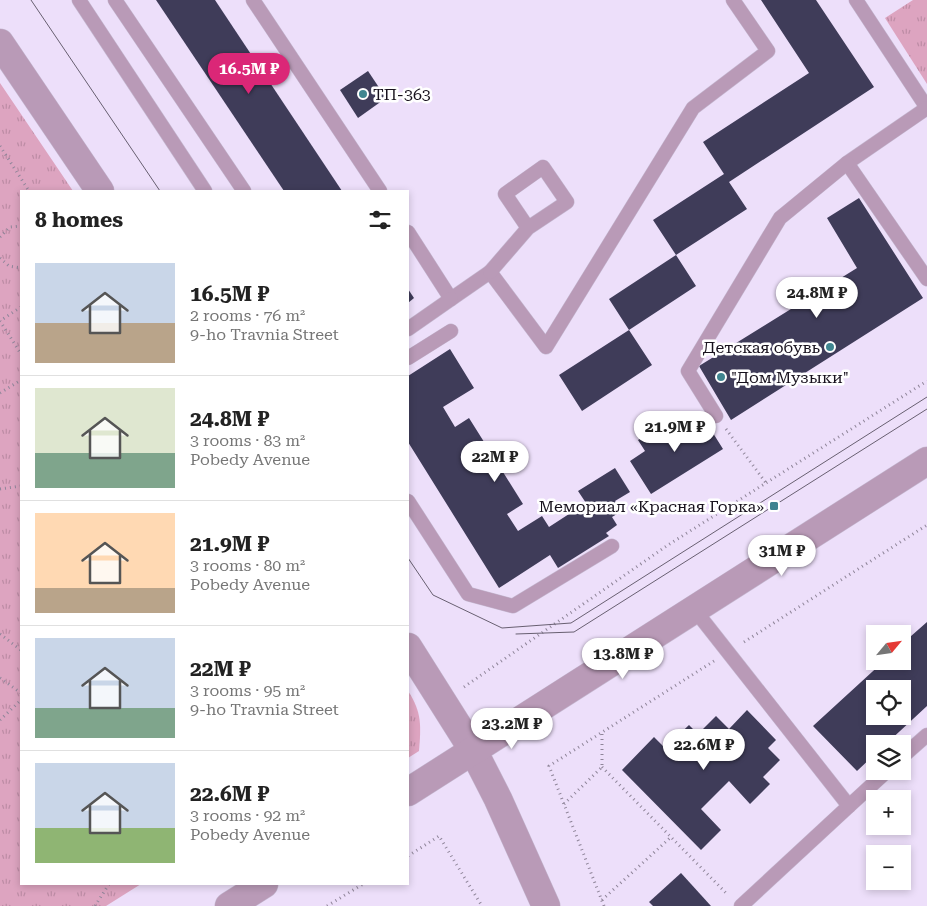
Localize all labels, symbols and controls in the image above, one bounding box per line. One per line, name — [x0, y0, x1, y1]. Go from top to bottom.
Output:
pin: 16.5M ₽ — [203, 52, 295, 95]
text: 16.5M ₽ — [219, 59, 279, 78]
place label: ТП-363 — [373, 85, 431, 104]
marker: ТП-363 — [357, 88, 369, 100]
icon: filters — [366, 206, 394, 234]
text: 8 homes — [35, 208, 123, 232]
pin: 24.8M ₽ — [771, 276, 863, 319]
text: 16.5M ₽ — [190, 282, 269, 306]
icon: home — [75, 283, 135, 343]
text: 24.8M ₽ — [787, 283, 847, 302]
text: 2 rooms · 76 m² — [190, 306, 305, 325]
text: 9-ho Travnia Street — [190, 325, 339, 344]
place label: Детская обувь — [703, 338, 821, 357]
marker: Детская обувь — [824, 341, 836, 353]
place label: "Дом Музыки" — [731, 368, 849, 387]
marker: "Дом Музыки" — [715, 371, 727, 383]
text: 24.8M ₽ — [190, 407, 269, 431]
icon: home — [75, 408, 135, 468]
pin: 21.9M ₽ — [629, 410, 721, 453]
text: 21.9M ₽ — [645, 417, 705, 436]
text: 3 rooms · 83 m² — [190, 431, 305, 450]
pin: 22M ₽ — [460, 440, 530, 483]
text: 22M ₽ — [472, 447, 518, 466]
text: Pobedy Avenue — [190, 450, 310, 469]
place label: Мемориал «Красная Горка» — [539, 497, 764, 516]
marker: Мемориал «Красная Горка» — [768, 500, 780, 512]
text: 21.9M ₽ — [190, 532, 269, 556]
icon: home — [75, 533, 135, 593]
pin: 31M ₽ — [747, 534, 817, 577]
text: 31M ₽ — [759, 541, 805, 560]
text: 3 rooms · 80 m² — [190, 556, 305, 575]
text: Pobedy Avenue — [190, 575, 310, 594]
north arrow — [866, 625, 911, 670]
map controls — [866, 625, 911, 890]
pin: 13.8M ₽ — [577, 638, 669, 680]
text: 13.8M ₽ — [593, 644, 653, 663]
text: 22M ₽ — [190, 657, 251, 681]
icon: home — [75, 658, 135, 718]
button: locate — [866, 680, 911, 725]
text: 3 rooms · 95 m² — [190, 681, 305, 700]
text: 9-ho Travnia Street — [190, 700, 339, 719]
pin: 23.2M ₽ — [466, 708, 558, 750]
text: 23.2M ₽ — [482, 714, 542, 733]
pin: 22.6M ₽ — [658, 728, 750, 771]
text: 22.6M ₽ — [674, 735, 734, 754]
button: layers — [866, 735, 911, 780]
text: 22.6M ₽ — [190, 782, 269, 806]
icon: home — [75, 783, 135, 843]
button: + — [866, 790, 911, 835]
text: 3 rooms · 92 m² — [190, 806, 305, 825]
text: Pobedy Avenue — [190, 825, 310, 844]
button: − — [866, 845, 911, 890]

